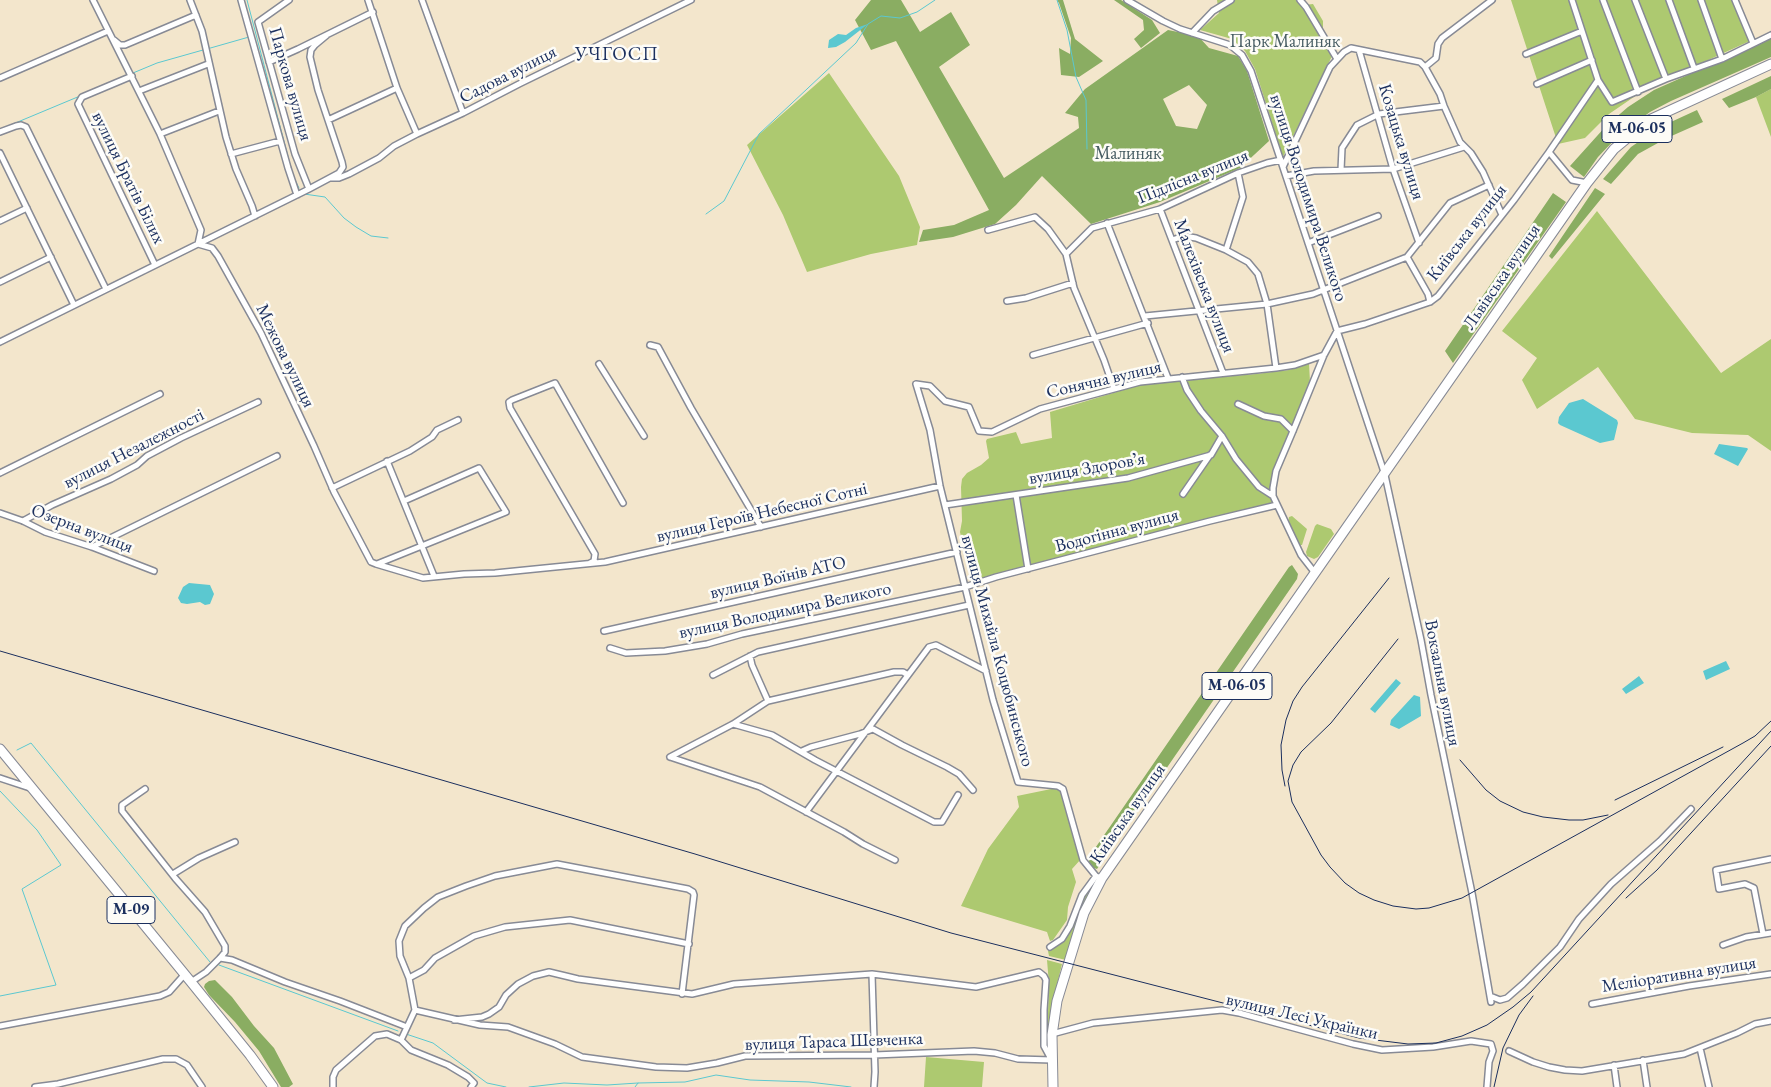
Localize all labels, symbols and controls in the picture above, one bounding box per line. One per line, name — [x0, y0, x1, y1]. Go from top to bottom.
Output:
street label: Паркова вулиця — [263, 25, 317, 143]
park label: Парк Малиняк — [1230, 31, 1340, 53]
street label: Садова вулиця — [456, 41, 560, 109]
district label: УЧГОСП — [574, 44, 660, 66]
street label: Козацька вулиця — [1373, 82, 1429, 202]
street label: вулиця Володимира Великого — [1264, 92, 1352, 304]
street label: вулиця Братів Білих — [87, 108, 169, 248]
road number: М-06-05 — [1602, 116, 1672, 142]
park label: Малиняк — [1094, 143, 1162, 165]
street label: Підлісна вулиця — [1134, 145, 1252, 209]
street label: Київська вулиця — [1423, 180, 1511, 286]
street label: Малехівська вулиця — [1169, 216, 1239, 356]
street label: Львівська вулиця — [1459, 220, 1545, 334]
street label: Межова вулиця — [251, 301, 319, 411]
street label: Сонячна вулиця — [1044, 356, 1164, 404]
street label: вулиця Незалежності — [60, 404, 208, 494]
street label: вулиця Здоровʼя — [1027, 448, 1147, 490]
street label: вулиця Героїв Небесної Сотні — [655, 478, 869, 548]
street label: Озерна вулиця — [28, 500, 136, 558]
street label: Водогінна вулиця — [1053, 504, 1181, 558]
street label: вулиця Михайла Коцюбинського — [956, 533, 1038, 769]
street label: вулиця Воїнів АТО — [708, 552, 848, 604]
street label: вулиця Володимира Великого — [677, 578, 893, 644]
street label: Вокзальна вулиця — [1419, 618, 1465, 748]
road number: М-06-05 — [1202, 672, 1272, 699]
street label: Київська вулиця — [1086, 760, 1170, 868]
road number: М-09 — [107, 896, 155, 924]
street label: Меліоративна вулиця — [1600, 952, 1758, 998]
street label: вулиця Лесі Українки — [1224, 989, 1380, 1045]
street label: вулиця Тараса Шевченка — [745, 1028, 923, 1056]

